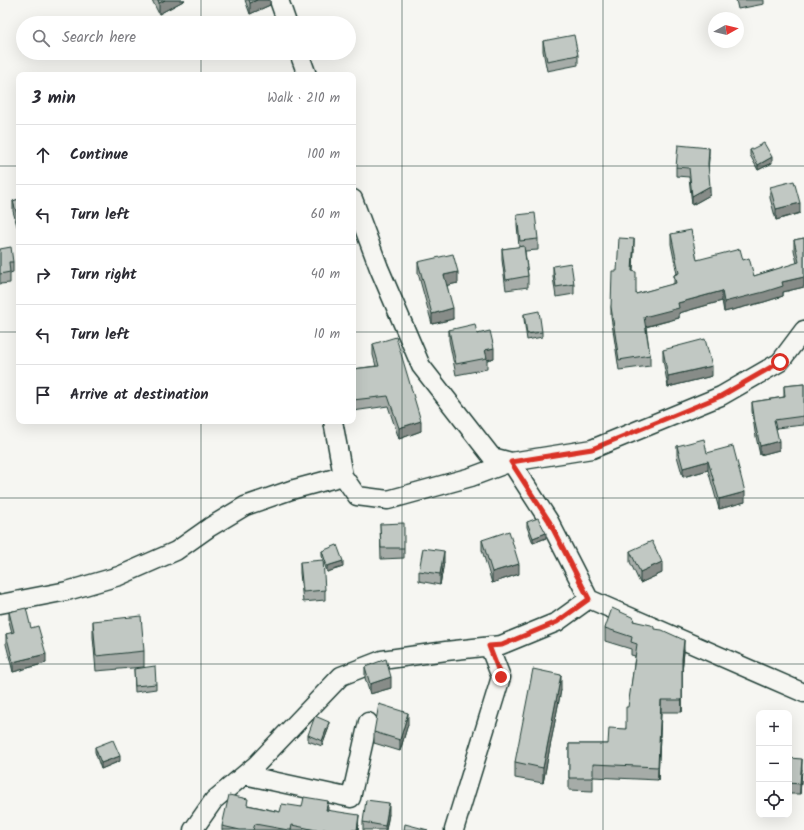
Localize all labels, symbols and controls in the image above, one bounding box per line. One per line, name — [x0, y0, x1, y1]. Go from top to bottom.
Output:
north arrow — [708, 12, 744, 48]
search box — [16, 16, 356, 60]
text: Search here — [62, 26, 136, 50]
icon: search — [30, 27, 52, 49]
text: 3 min — [32, 85, 76, 112]
text: Walk · 210 m — [267, 88, 340, 109]
text: Continue — [70, 143, 128, 167]
icon: ahead — [32, 144, 54, 166]
text: 100 m — [307, 144, 340, 165]
text: Turn left — [70, 203, 130, 227]
icon: left — [32, 204, 54, 226]
text: 60 m — [311, 204, 340, 225]
text: Turn right — [70, 263, 137, 287]
icon: right — [32, 264, 54, 286]
text: 40 m — [311, 264, 340, 285]
text: Turn left — [70, 323, 130, 347]
icon: left — [32, 324, 54, 346]
text: 10 m — [314, 324, 340, 345]
route start — [771, 353, 789, 371]
text: Arrive at destination — [70, 383, 209, 407]
icon: arrive — [32, 384, 54, 406]
route end — [492, 668, 510, 686]
map controls — [756, 710, 792, 818]
button: + — [756, 710, 792, 746]
button: − — [756, 746, 792, 782]
button: locate — [756, 782, 792, 818]

